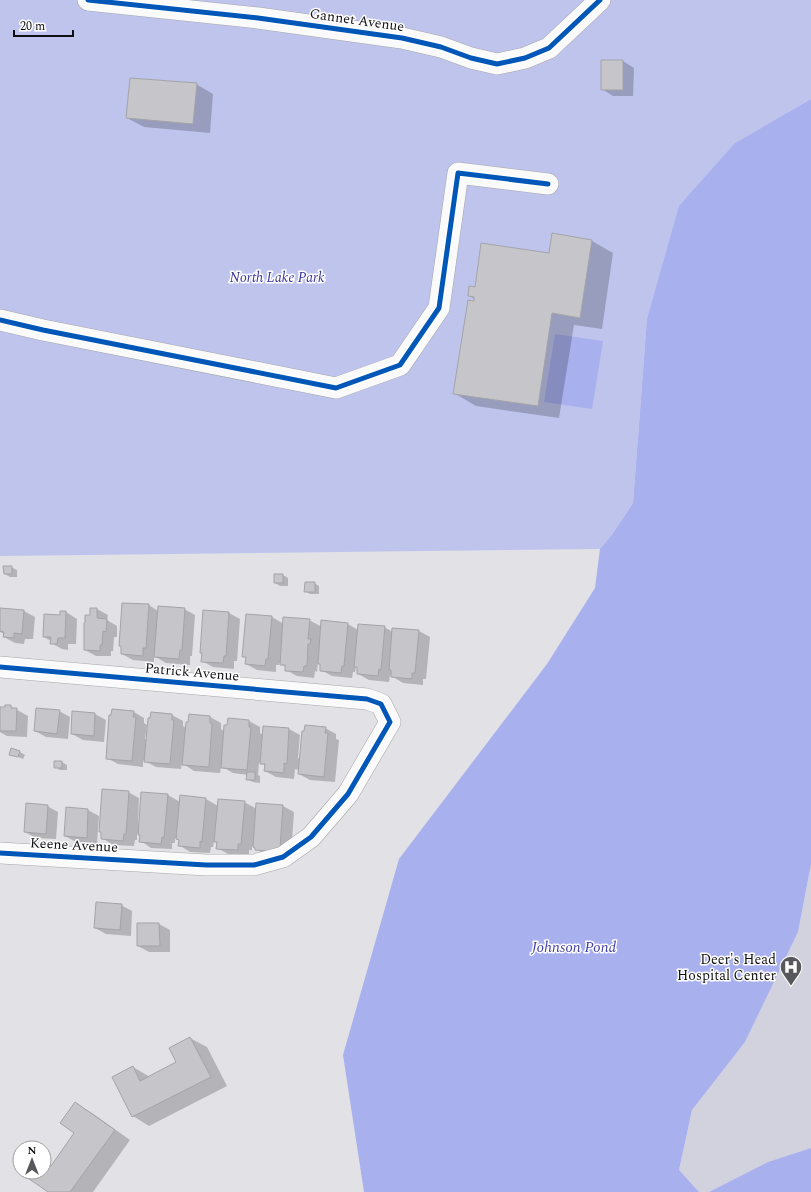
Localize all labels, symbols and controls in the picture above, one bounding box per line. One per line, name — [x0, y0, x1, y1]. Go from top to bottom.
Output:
street label: Gannet Avenue — [308, 3, 406, 37]
scale bar — [14, 12, 73, 38]
text: 20 m — [20, 17, 45, 36]
park label: North Lake Park — [230, 267, 325, 288]
street label: Patrick Avenue — [144, 657, 240, 687]
street label: Keene Avenue — [30, 832, 119, 858]
water label: Johnson Pond — [531, 936, 617, 959]
place label: Deer's Head Hospital Center — [677, 949, 776, 986]
hospital icon: Deer's Head Hospital Center — [778, 954, 804, 987]
north arrow — [12, 1140, 52, 1180]
text: N — [28, 1142, 37, 1159]

